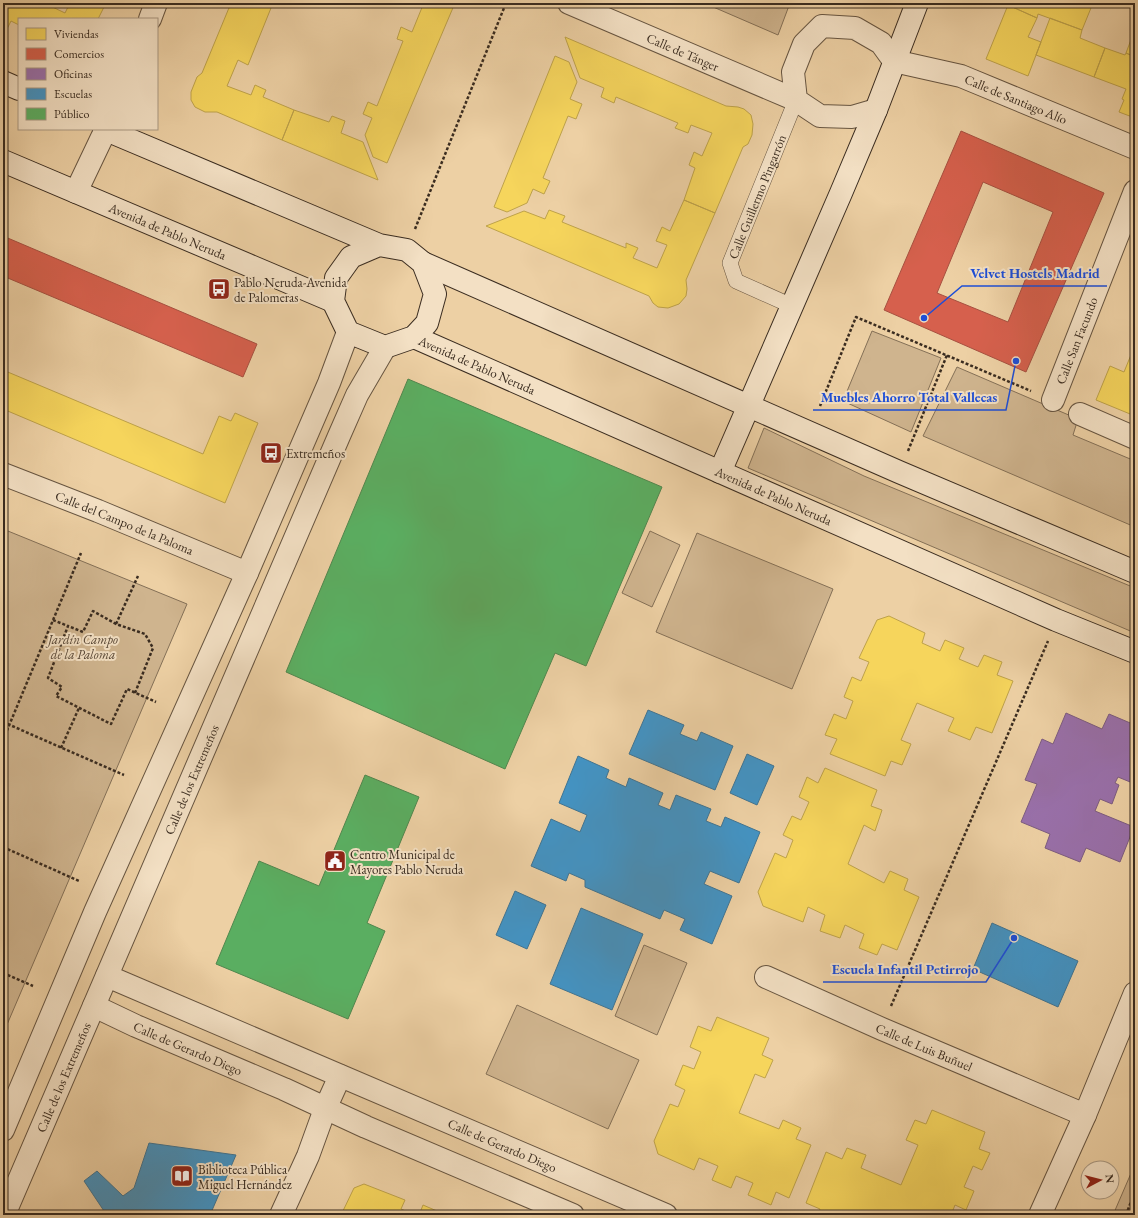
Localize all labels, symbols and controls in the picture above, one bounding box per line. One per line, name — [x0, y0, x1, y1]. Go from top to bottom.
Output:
legend — [18, 18, 158, 130]
text: Viviendas — [54, 26, 99, 42]
street label: Calle de Tánger — [644, 29, 722, 75]
text: Comercios — [54, 46, 104, 62]
text: Oficinas — [54, 66, 92, 82]
street label: Calle de Santiago Alío — [962, 70, 1070, 128]
text: Escuelas — [54, 86, 92, 102]
text: Público — [54, 106, 89, 122]
street label: Calle Guillermo Pingarrón — [725, 132, 790, 261]
street label: Avenida de Pablo Neruda — [105, 199, 230, 264]
callout: Velvet Hostels Madrid — [962, 260, 1107, 286]
text: Velvet Hostels Madrid — [970, 264, 1100, 282]
place label: Pablo Neruda-Avenida de Palomeras — [234, 274, 347, 306]
bus stop icon: Pablo Neruda-Avenida de Palomeras — [206, 276, 232, 302]
street label: Calle San Facundo — [1052, 294, 1102, 387]
street label: Avenida de Pablo Neruda — [415, 332, 539, 399]
callout: Muebles Ahorro Total Vallecas — [813, 384, 1006, 410]
text: Muebles Ahorro Total Vallecas — [821, 388, 997, 406]
bus stop icon: Extremeños — [258, 440, 284, 466]
place label: Extremeños — [286, 445, 345, 462]
street label: Avenida de Pablo Neruda — [711, 462, 835, 529]
street label: Calle del Campo de la Paloma — [53, 487, 197, 559]
park label: Jardín Campo de la Paloma — [45, 631, 118, 663]
street label: Calle de los Extremeños — [161, 722, 223, 837]
place label: Centro Municipal de Mayores Pablo Neruda — [350, 846, 464, 878]
public building icon: Centro Municipal de Mayores Pablo Neruda — [322, 848, 348, 874]
callout: Escuela Infantil Petirrojo — [823, 956, 986, 982]
text: Escuela Infantil Petirrojo — [832, 960, 978, 978]
street label: Calle de Gerardo Diego — [131, 1018, 245, 1079]
street label: Calle de Luis Buñuel — [873, 1019, 975, 1075]
street label: Calle de los Extremeños — [33, 1020, 95, 1135]
street label: Calle de Gerardo Diego — [445, 1115, 559, 1176]
north arrow — [1080, 1160, 1120, 1200]
place label: Biblioteca Pública Miguel Hernández — [198, 1161, 292, 1193]
library icon: Biblioteca Pública Miguel Hernández — [169, 1163, 195, 1189]
text: N — [1102, 1174, 1117, 1184]

